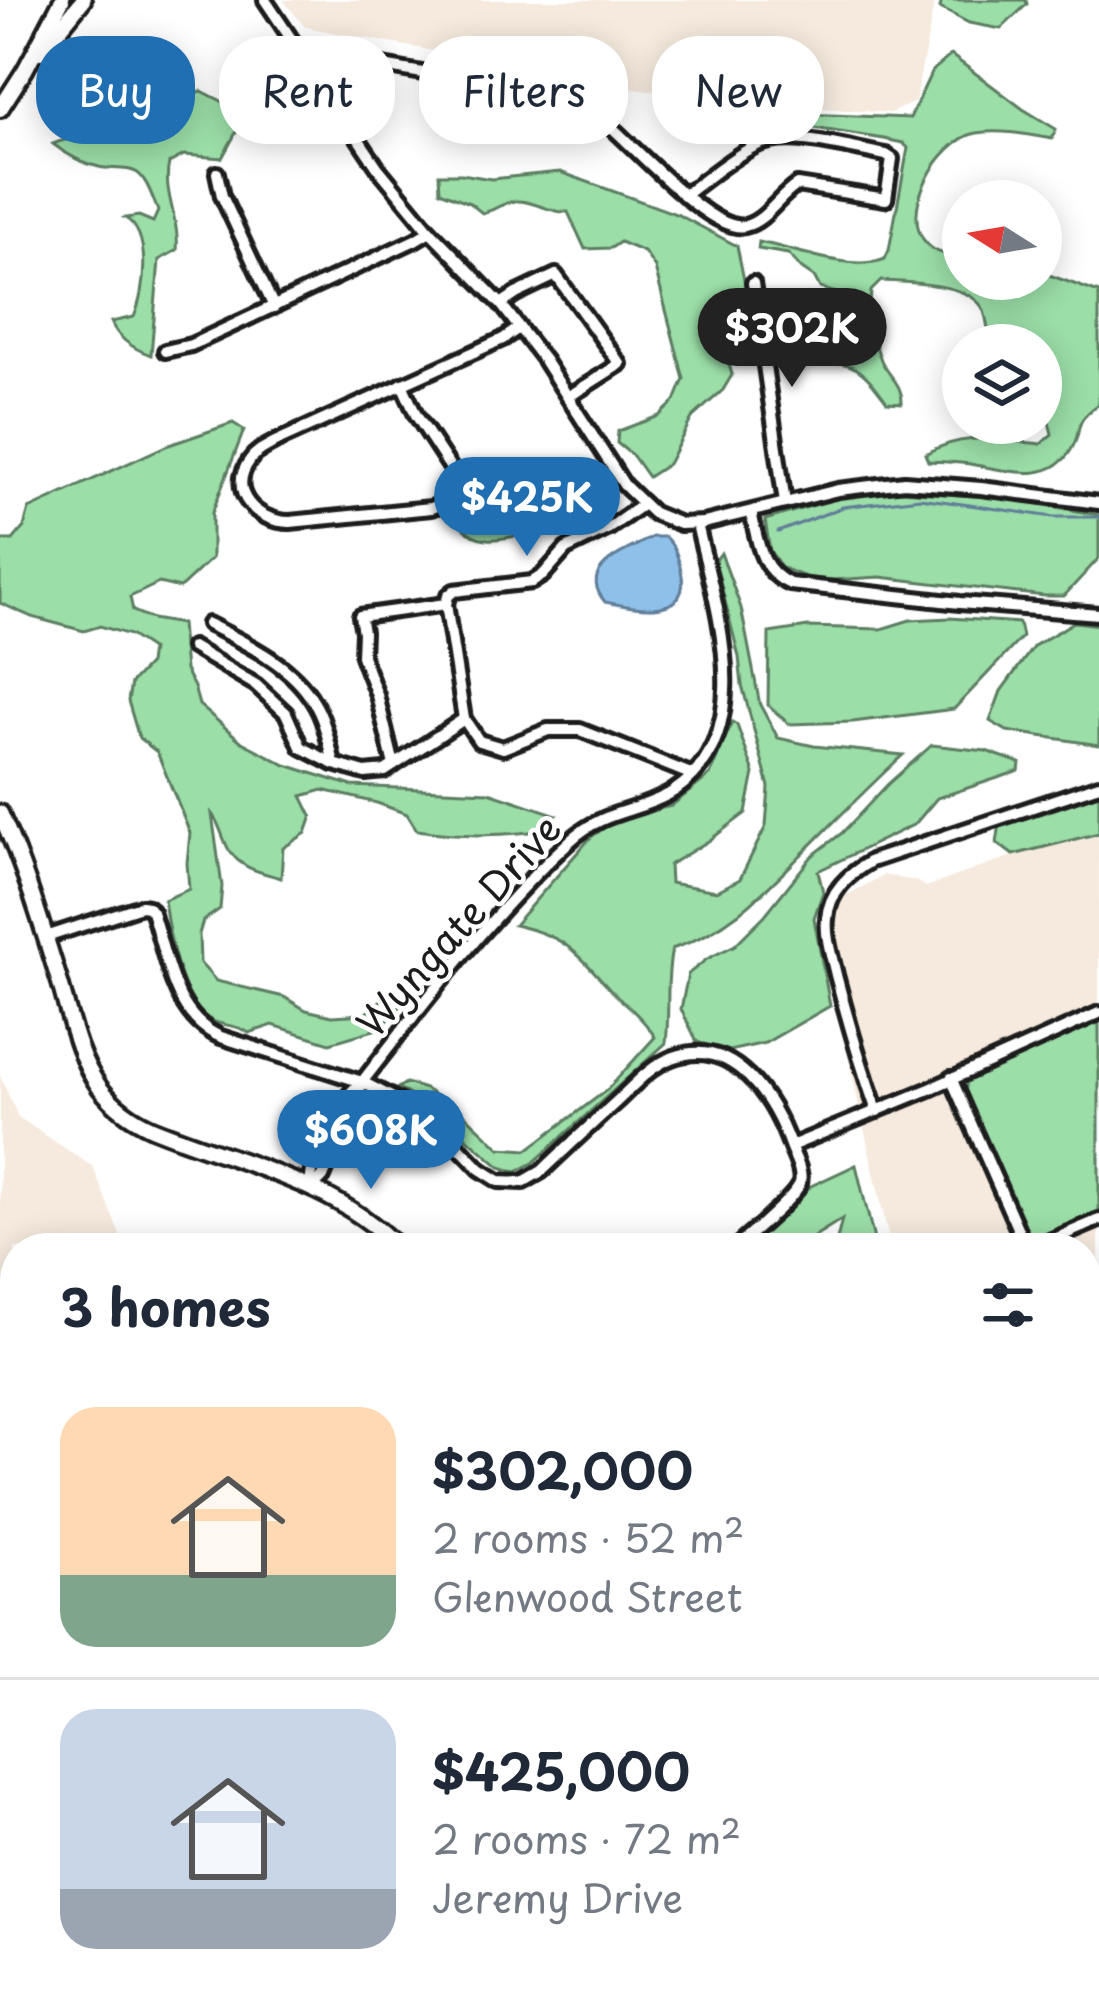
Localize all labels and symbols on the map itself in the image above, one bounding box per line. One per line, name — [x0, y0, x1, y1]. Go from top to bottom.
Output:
north arrow — [942, 180, 1062, 300]
pin: $302K — [708, 288, 876, 390]
pin: $425K — [443, 457, 611, 559]
street label: Wyngate Drive — [341, 800, 573, 1049]
pin: $608K — [287, 1090, 455, 1192]

